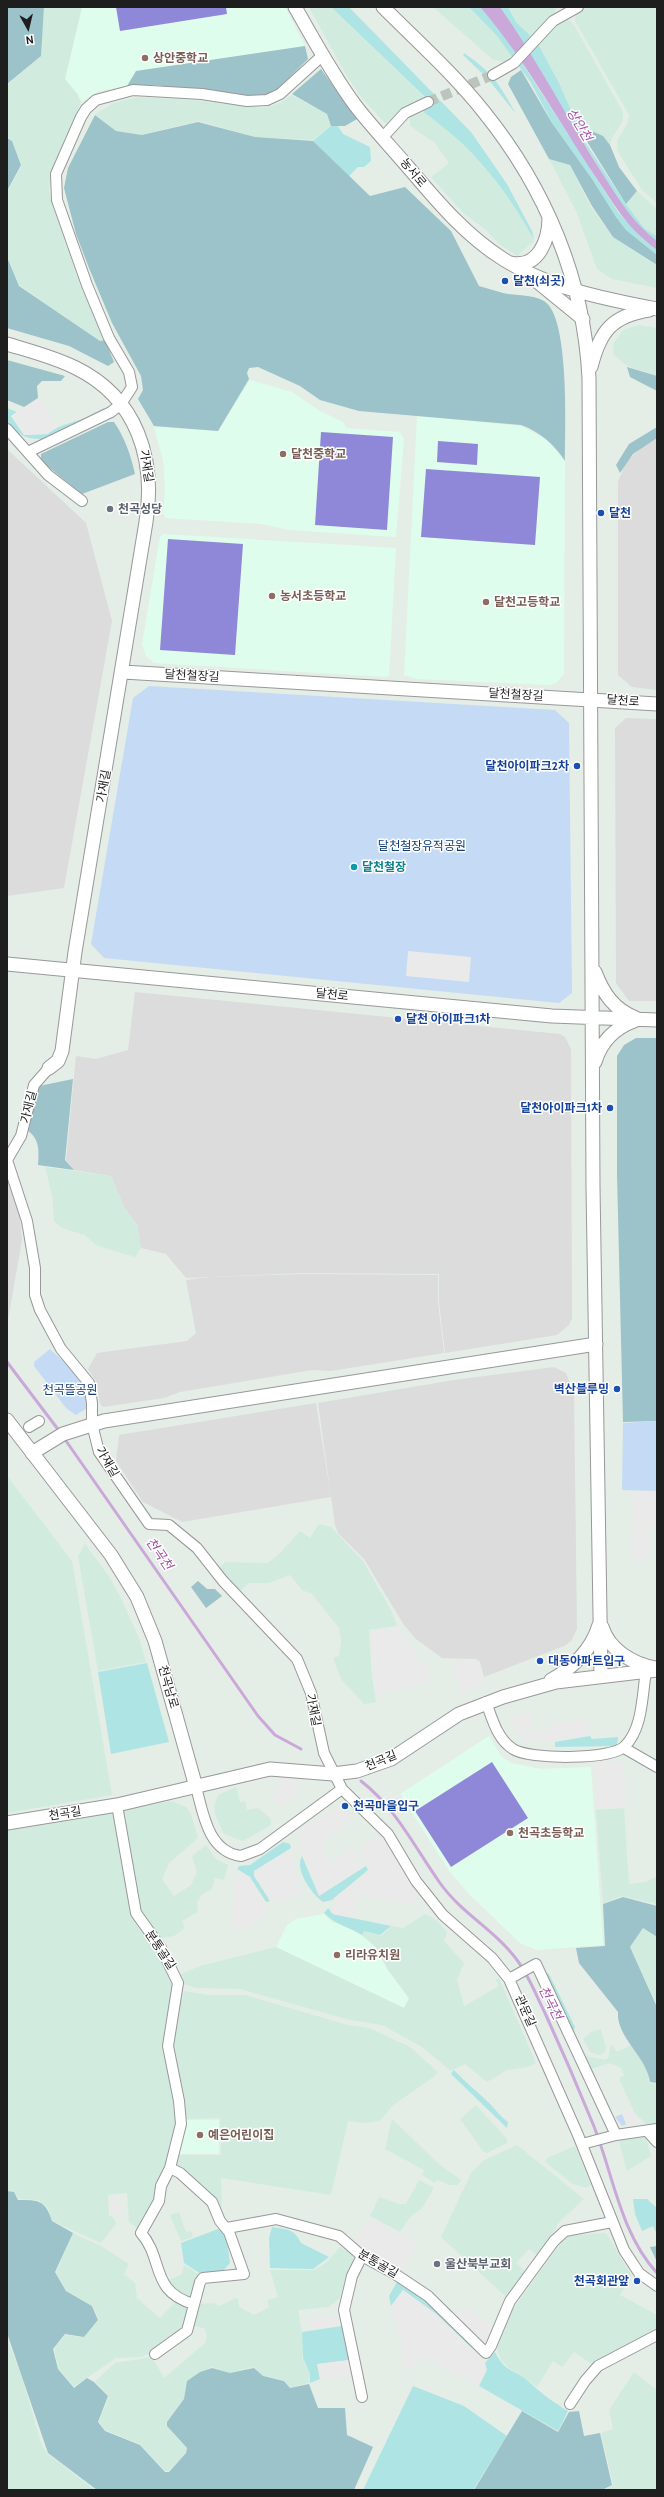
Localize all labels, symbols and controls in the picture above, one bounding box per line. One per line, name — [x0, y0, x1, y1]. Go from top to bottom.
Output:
north arrow — [8, 8, 48, 48]
text: N — [25, 32, 34, 47]
place label: 상안중학교 — [153, 51, 208, 65]
marker: 상안중학교 — [140, 53, 150, 63]
water label: 상안천 — [563, 106, 595, 144]
street label: 농서로 — [397, 156, 429, 190]
place label: 달천(쇠곳) — [513, 274, 565, 288]
marker: 달천(쇠곳) — [500, 276, 510, 286]
place label: 달천중학교 — [291, 447, 346, 461]
street label: 가재길 — [136, 449, 156, 483]
marker: 달천중학교 — [278, 449, 288, 459]
place label: 천곡성당 — [118, 502, 162, 516]
marker: 천곡성당 — [105, 504, 115, 514]
place label: 달천 — [609, 506, 631, 520]
marker: 달천 — [596, 508, 606, 518]
place label: 농서초등학교 — [280, 589, 346, 603]
marker: 농서초등학교 — [267, 591, 277, 601]
place label: 달천고등학교 — [494, 595, 560, 609]
marker: 달천고등학교 — [481, 597, 491, 607]
street label: 달천철장길 — [164, 667, 220, 685]
street label: 달천철장길 — [488, 686, 544, 704]
street label: 달천로 — [606, 693, 640, 709]
place label: 달천아이파크2차 — [485, 759, 569, 773]
marker: 달천아이파크2차 — [572, 761, 582, 771]
street label: 가재길 — [94, 768, 114, 804]
park label: 달천철장유적공원 — [378, 839, 466, 853]
place label: 달천철장 — [362, 860, 406, 874]
marker: 달천철장 — [349, 862, 359, 872]
street label: 달천로 — [315, 986, 349, 1004]
place label: 달천 아이파크1차 — [406, 1012, 490, 1026]
marker: 달천 아이파크1차 — [393, 1014, 403, 1024]
street label: 가재길 — [18, 1089, 40, 1125]
place label: 달천아이파크1차 — [520, 1101, 602, 1115]
marker: 달천아이파크1차 — [605, 1103, 615, 1113]
place label: 벽산블루밍 — [554, 1382, 609, 1396]
park label: 천곡뜰공원 — [42, 1383, 98, 1397]
marker: 벽산블루밍 — [612, 1384, 622, 1394]
street label: 가재길 — [92, 1444, 122, 1480]
water label: 천곡천 — [142, 1535, 176, 1573]
place label: 대동아파트입구 — [548, 1654, 625, 1668]
marker: 대동아파트입구 — [535, 1656, 545, 1666]
street label: 천곡남로 — [155, 1664, 181, 1710]
street label: 가재길 — [303, 1692, 323, 1728]
street label: 천곡길 — [363, 1748, 399, 1774]
place label: 천곡마을입구 — [353, 1799, 419, 1813]
marker: 천곡마을입구 — [340, 1801, 350, 1811]
street label: 천곡길 — [48, 1804, 82, 1824]
place label: 천곡초등학교 — [518, 1826, 584, 1840]
marker: 천곡초등학교 — [505, 1828, 515, 1838]
street label: 분통골길 — [142, 1928, 178, 1972]
place label: 리라유치원 — [345, 1948, 400, 1962]
marker: 리라유치원 — [332, 1950, 342, 1960]
water label: 천곡천 — [535, 1983, 565, 2023]
street label: 관문길 — [512, 1993, 538, 2029]
place label: 예은어린이집 — [208, 2128, 274, 2142]
marker: 예은어린이집 — [195, 2130, 205, 2140]
street label: 분통골길 — [355, 2247, 401, 2281]
place label: 울산북부교회 — [445, 2257, 511, 2271]
marker: 울산북부교회 — [432, 2259, 442, 2269]
place label: 천곡회관앞 — [574, 2274, 629, 2288]
marker: 천곡회관앞 — [632, 2276, 642, 2286]

